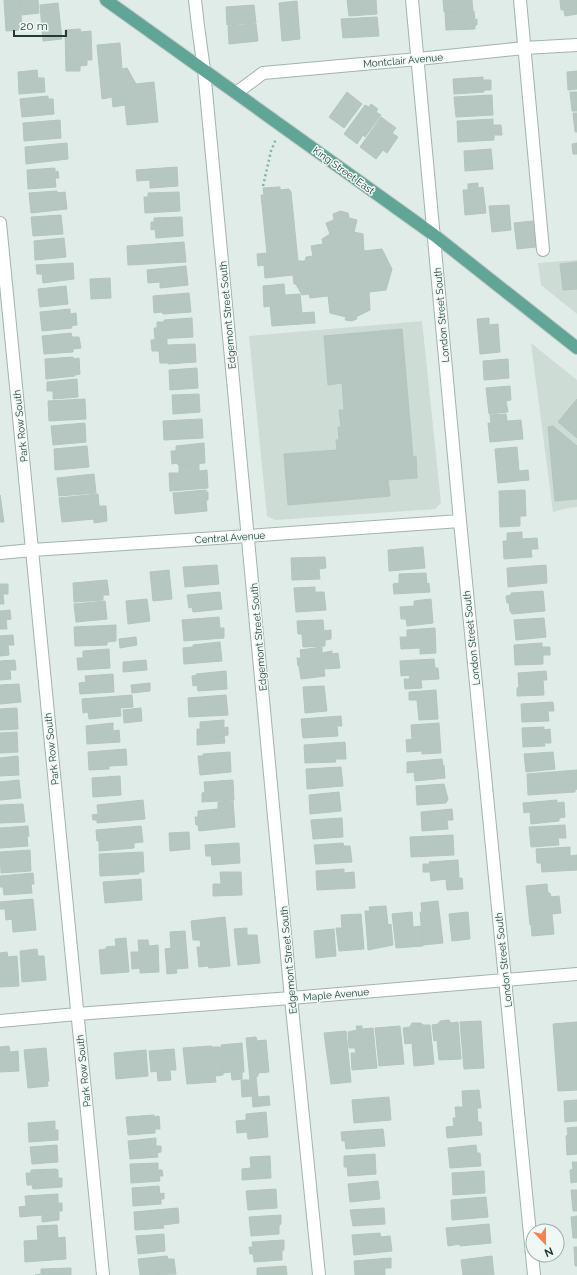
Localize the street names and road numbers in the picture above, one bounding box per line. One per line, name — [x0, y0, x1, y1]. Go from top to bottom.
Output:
street label: Montclair Avenue — [363, 52, 444, 69]
street label: King Street East — [311, 144, 377, 197]
street label: Edgemont Street South — [217, 260, 238, 369]
street label: London Street South — [432, 267, 451, 363]
street label: Park Row South — [11, 389, 30, 463]
street label: Central Avenue — [194, 530, 266, 545]
street label: Edgemont Street South — [248, 582, 269, 691]
street label: London Street South — [461, 590, 482, 686]
street label: Park Row South — [42, 712, 61, 786]
street label: Edgemont Street South — [278, 905, 299, 1014]
street label: London Street South — [493, 912, 514, 1008]
street label: Maple Avenue — [303, 986, 370, 1003]
street label: Park Row South — [74, 1034, 93, 1108]

